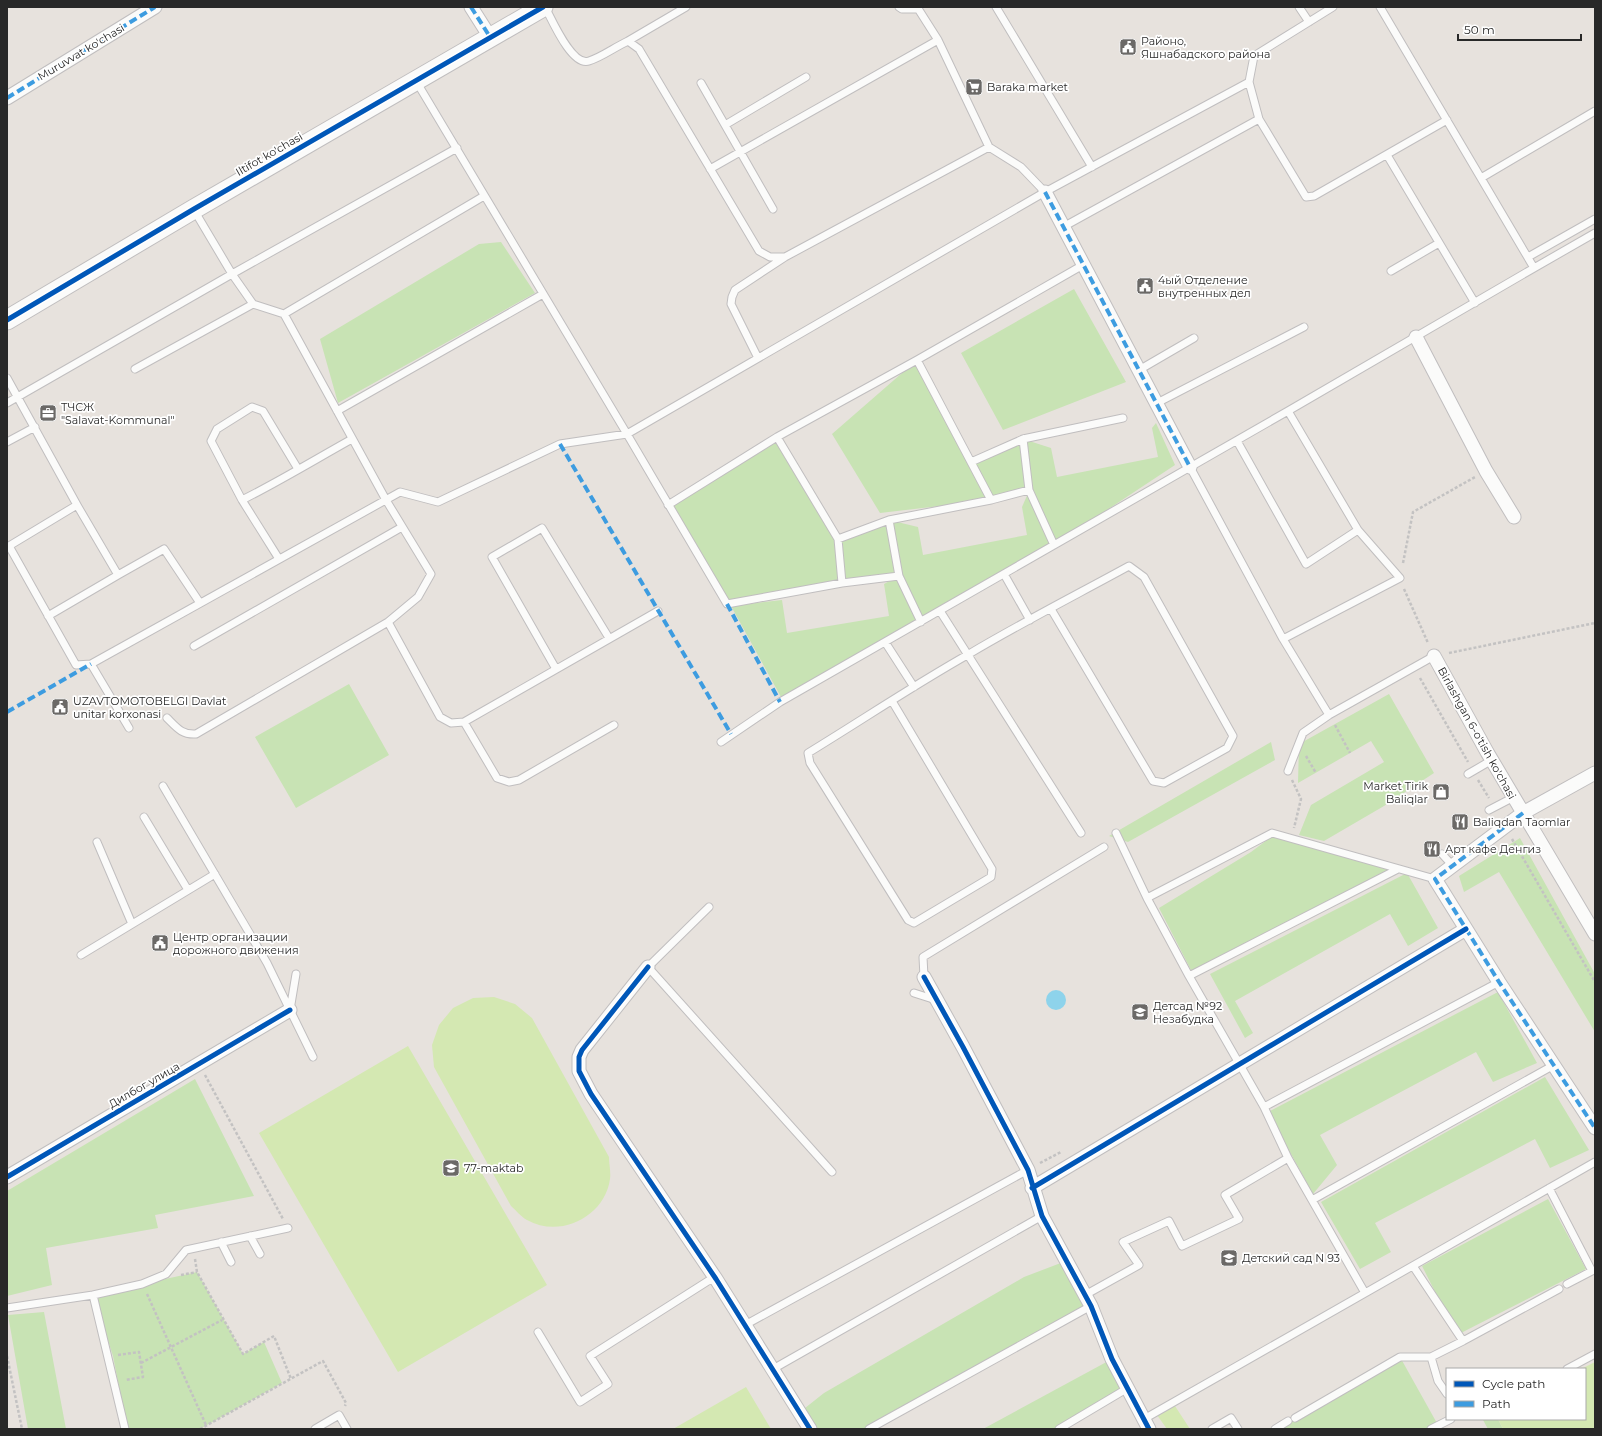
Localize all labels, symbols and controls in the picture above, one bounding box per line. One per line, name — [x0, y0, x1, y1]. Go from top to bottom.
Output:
scale bar — [1458, 16, 1581, 42]
street label: Muruvvat ko'chasi — [35, 21, 127, 83]
text: 50 m — [1464, 22, 1495, 37]
place label: Районо, Яшнабадского района — [1141, 34, 1270, 61]
public building icon: Районо, Яшнабадского района — [1118, 37, 1138, 57]
supermarket icon: Baraka market — [964, 77, 984, 97]
place label: Baraka market — [987, 80, 1069, 94]
street label: Iltifot ko'chasi — [233, 129, 305, 179]
place label: 4ый Отделение внутренных дел — [1158, 273, 1251, 300]
public building icon: 4ый Отделение внутренных дел — [1135, 276, 1155, 296]
place label: ТЧСЖ "Salavat-Kommunal" — [61, 400, 175, 427]
office icon: ТЧСЖ "Salavat-Kommunal" — [38, 403, 58, 423]
street label: Birlashgan 6-o'tish ko'chasi — [1435, 665, 1519, 801]
place label: UZAVTOMOTOBELGI Davlat unitar korxonasi — [73, 694, 227, 721]
public building icon: UZAVTOMOTOBELGI Davlat unitar korxonasi — [50, 697, 70, 717]
place label: Market Tirik Baliqlar — [1363, 779, 1428, 806]
shop icon: Market Tirik Baliqlar — [1431, 782, 1451, 802]
restaurant icon: Baliqdan Taomlar — [1450, 812, 1470, 832]
place label: Baliqdan Taomlar — [1473, 815, 1570, 829]
restaurant icon: Арт кафе Денгиз — [1422, 839, 1442, 859]
place label: Арт кафе Денгиз — [1445, 842, 1541, 856]
place label: Центр организации дорожного движения — [173, 930, 299, 957]
public building icon: Центр организации дорожного движения — [150, 933, 170, 953]
place label: Детсад №92 Незабудка — [1153, 999, 1222, 1026]
school or university icon: Детсад №92 Незабудка — [1130, 1002, 1150, 1022]
street label: Дилбог улица — [106, 1059, 182, 1111]
school or university icon: 77-maktab — [441, 1158, 461, 1178]
place label: 77-maktab — [464, 1161, 524, 1175]
school or university icon: Детский сад N 93 — [1219, 1248, 1239, 1268]
place label: Детский сад N 93 — [1242, 1251, 1340, 1265]
legend — [1446, 1368, 1586, 1420]
text: Cycle path — [1482, 1376, 1545, 1391]
text: Path — [1482, 1396, 1511, 1411]

